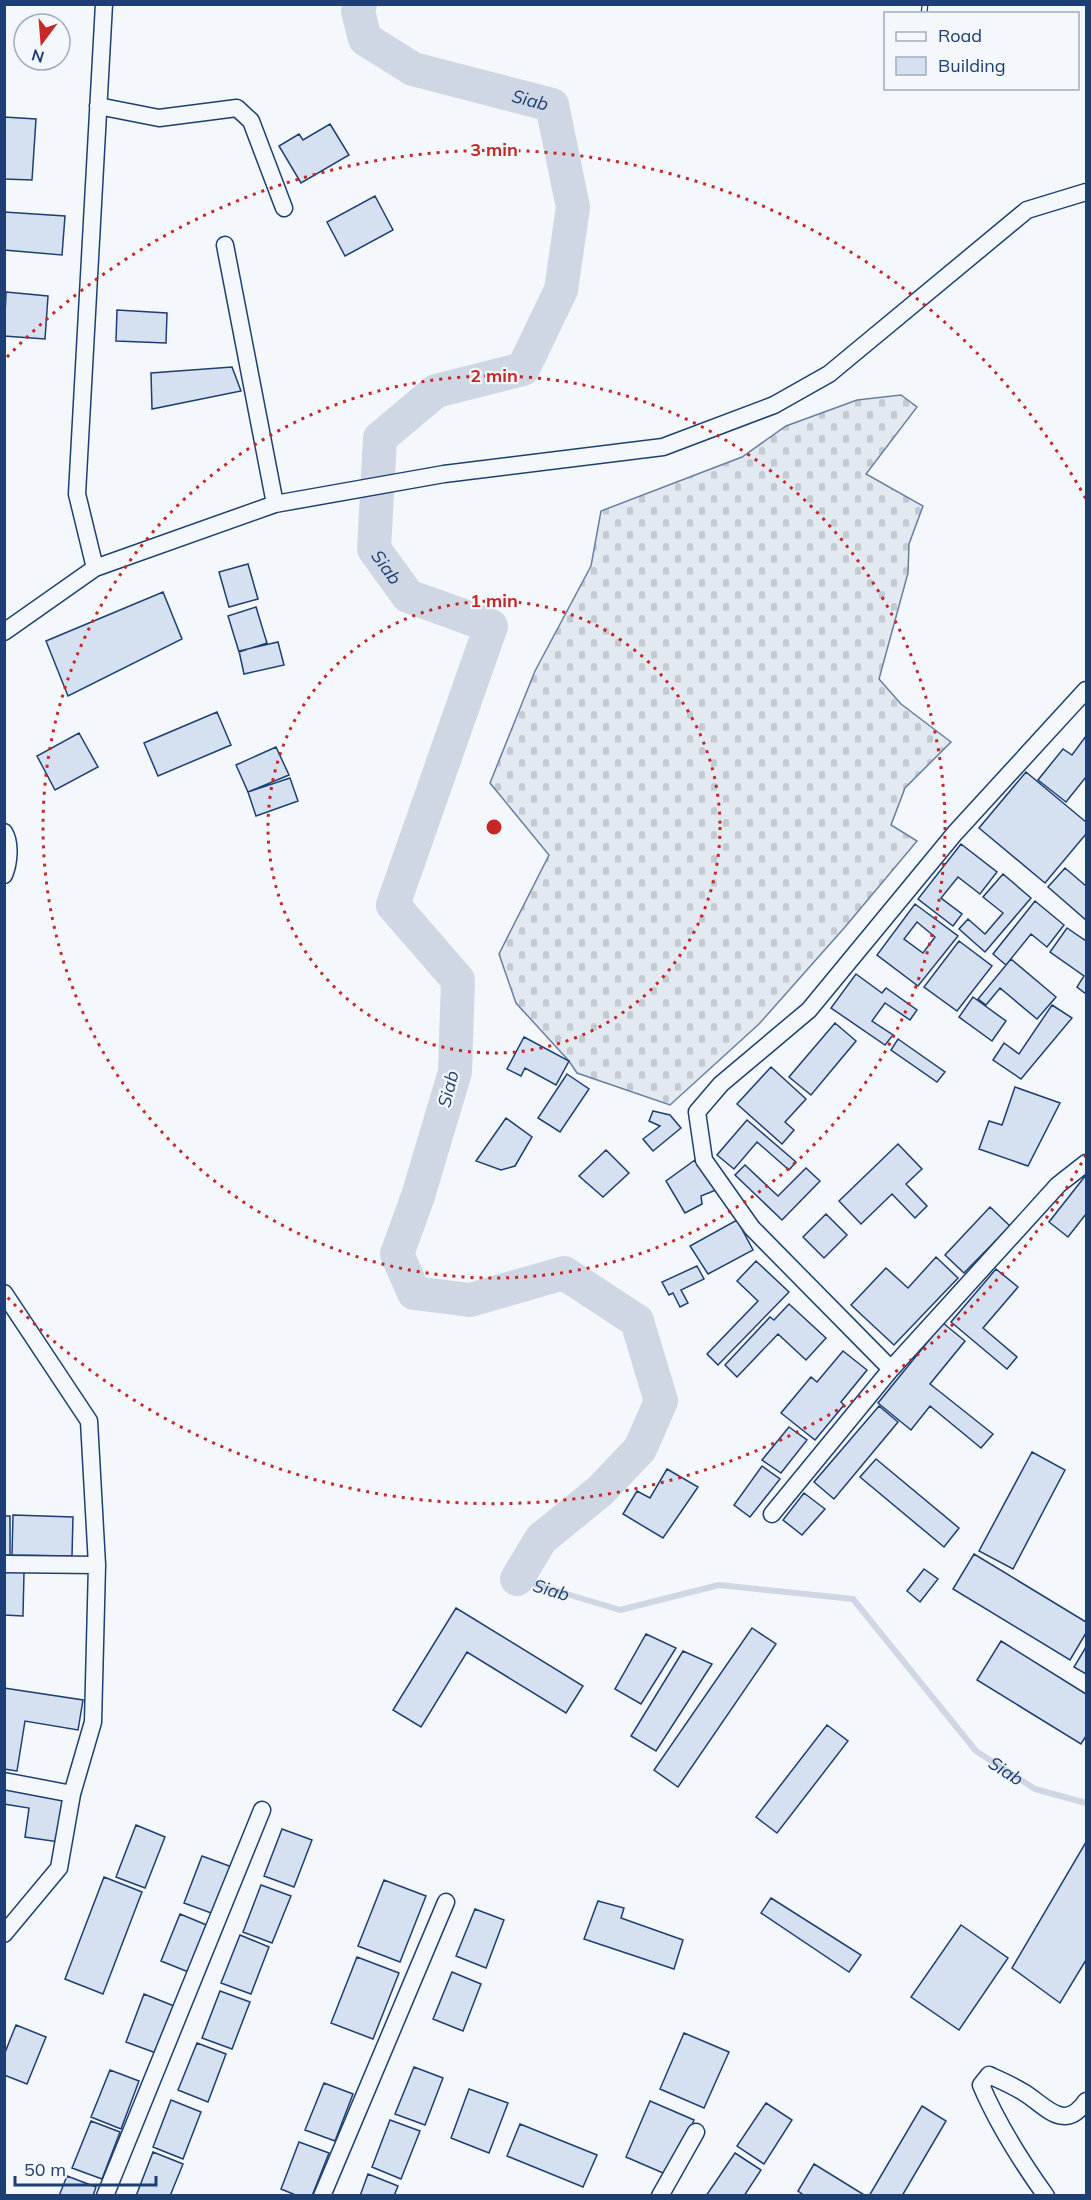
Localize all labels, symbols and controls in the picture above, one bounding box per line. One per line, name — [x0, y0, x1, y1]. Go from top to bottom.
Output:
north arrow — [12, 12, 72, 72]
legend — [884, 12, 1079, 90]
text: Road — [938, 24, 982, 47]
text: N — [29, 45, 46, 68]
text: Building — [938, 54, 1006, 77]
water label: Siab — [510, 84, 551, 115]
text: 3 min — [470, 138, 518, 161]
text: 2 min — [470, 364, 518, 387]
water label: Siab — [367, 545, 407, 589]
text: 1 min — [470, 589, 518, 612]
centre of rings — [484, 817, 504, 837]
water label: Siab — [432, 1068, 464, 1110]
water label: Siab — [530, 1573, 573, 1606]
water label: Siab — [984, 1751, 1028, 1790]
scale bar — [15, 2149, 156, 2187]
text: 50 m — [24, 2158, 66, 2181]

